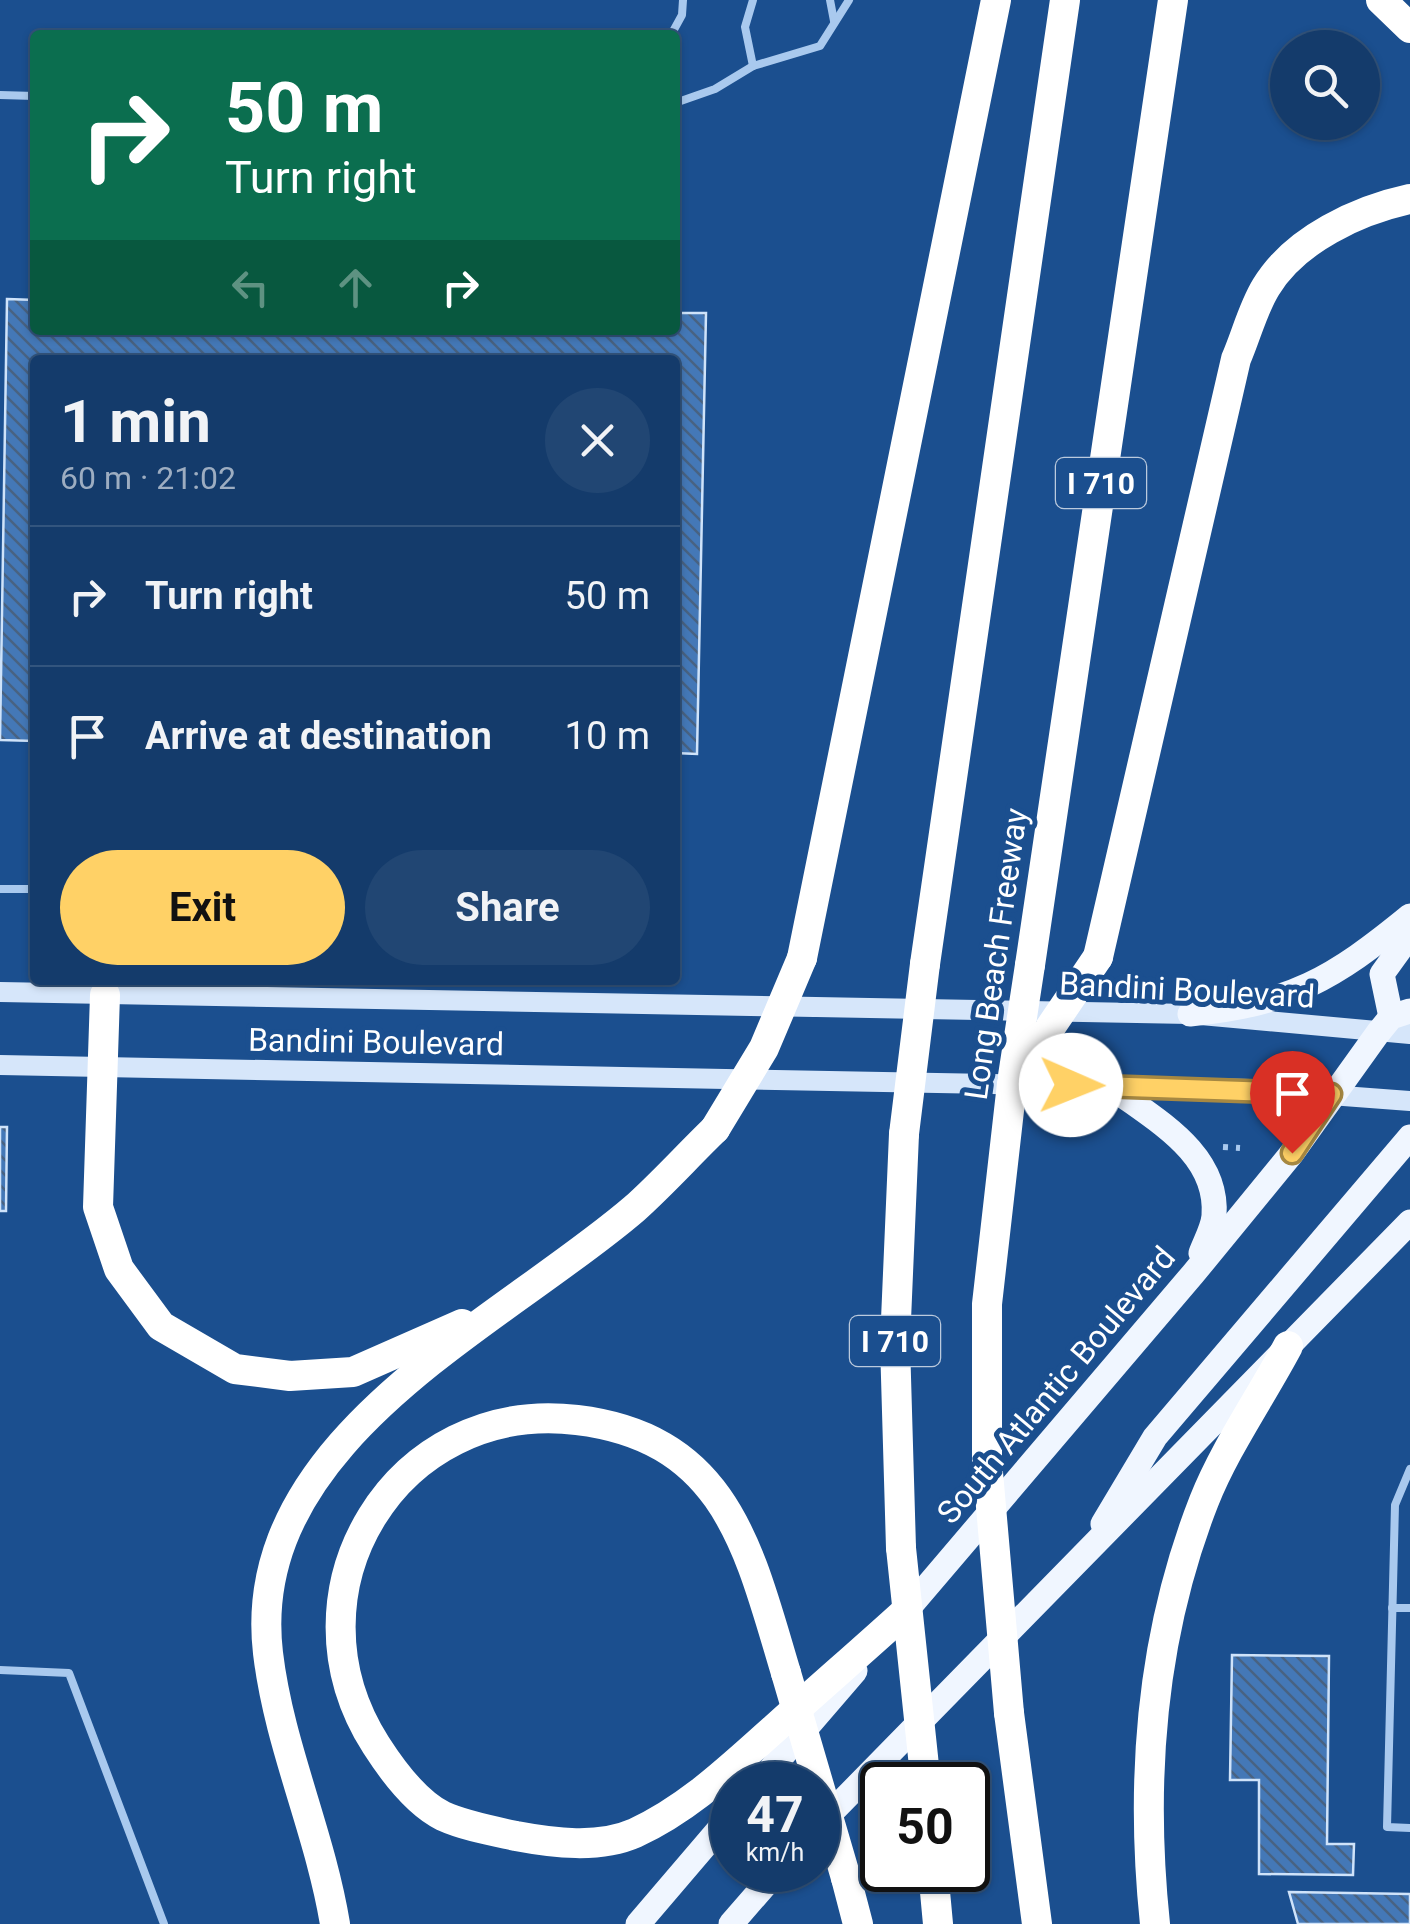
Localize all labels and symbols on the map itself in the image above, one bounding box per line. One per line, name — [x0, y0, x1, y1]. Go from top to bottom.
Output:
road number: I 710 — [1056, 458, 1146, 508]
street label: Long Beach Freeway — [957, 806, 1035, 1102]
street label: Bandini Boulevard — [1058, 964, 1316, 1016]
street label: Bandini Boulevard — [248, 1021, 504, 1063]
position arrow — [1019, 1033, 1123, 1137]
pin — [1250, 1051, 1335, 1154]
street label: South Atlantic Boulevard — [929, 1239, 1183, 1531]
road number: I 710 — [850, 1316, 940, 1366]
speed limit sign: 50 — [860, 1762, 990, 1892]

